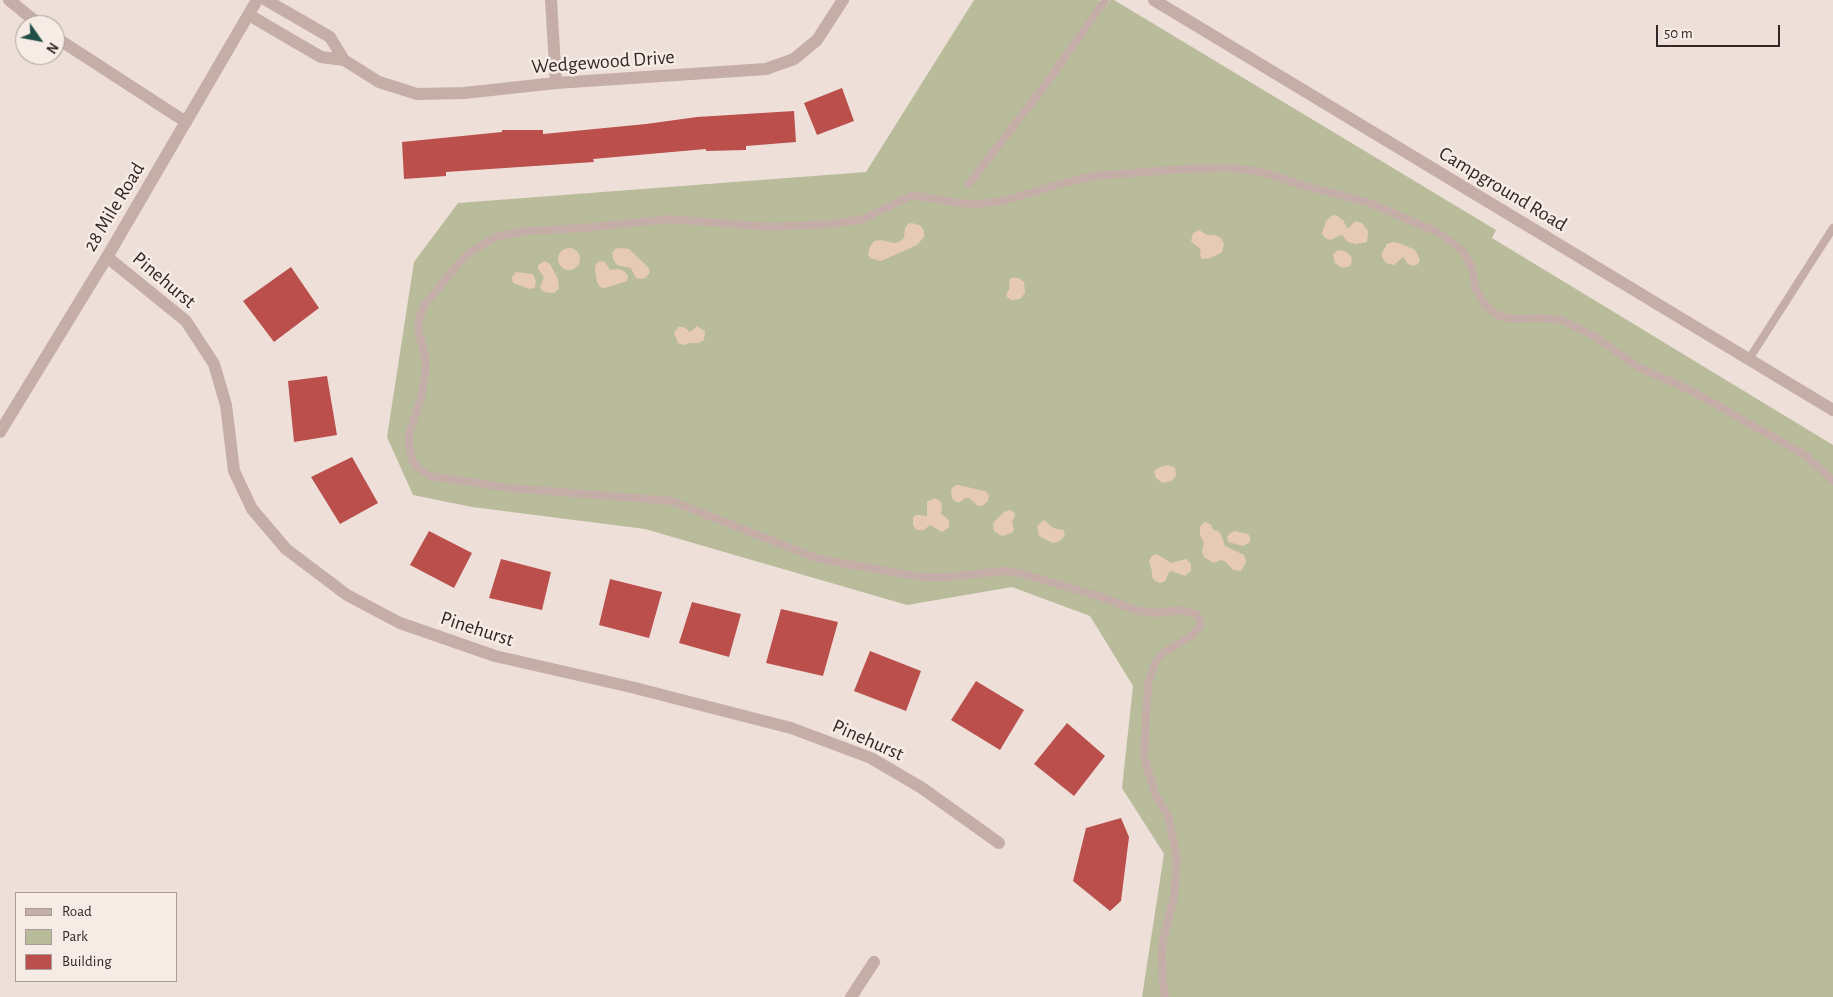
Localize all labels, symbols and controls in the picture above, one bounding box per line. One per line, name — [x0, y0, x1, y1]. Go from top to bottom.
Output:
north arrow — [15, 15, 65, 65]
scale bar — [1658, 15, 1782, 47]
text: 50 m — [1664, 26, 1693, 41]
text: N — [43, 40, 60, 56]
street label: Wedgewood Drive — [531, 45, 675, 79]
street label: Campground Road — [1435, 141, 1571, 237]
street label: 28 Mile Road — [78, 158, 150, 256]
street label: Pinehurst — [127, 247, 201, 313]
street label: Pinehurst — [437, 606, 517, 652]
street label: Pinehurst — [829, 714, 907, 766]
legend — [15, 892, 178, 982]
text: Road — [62, 904, 92, 919]
text: Park — [62, 929, 88, 944]
text: Building — [62, 954, 112, 969]

